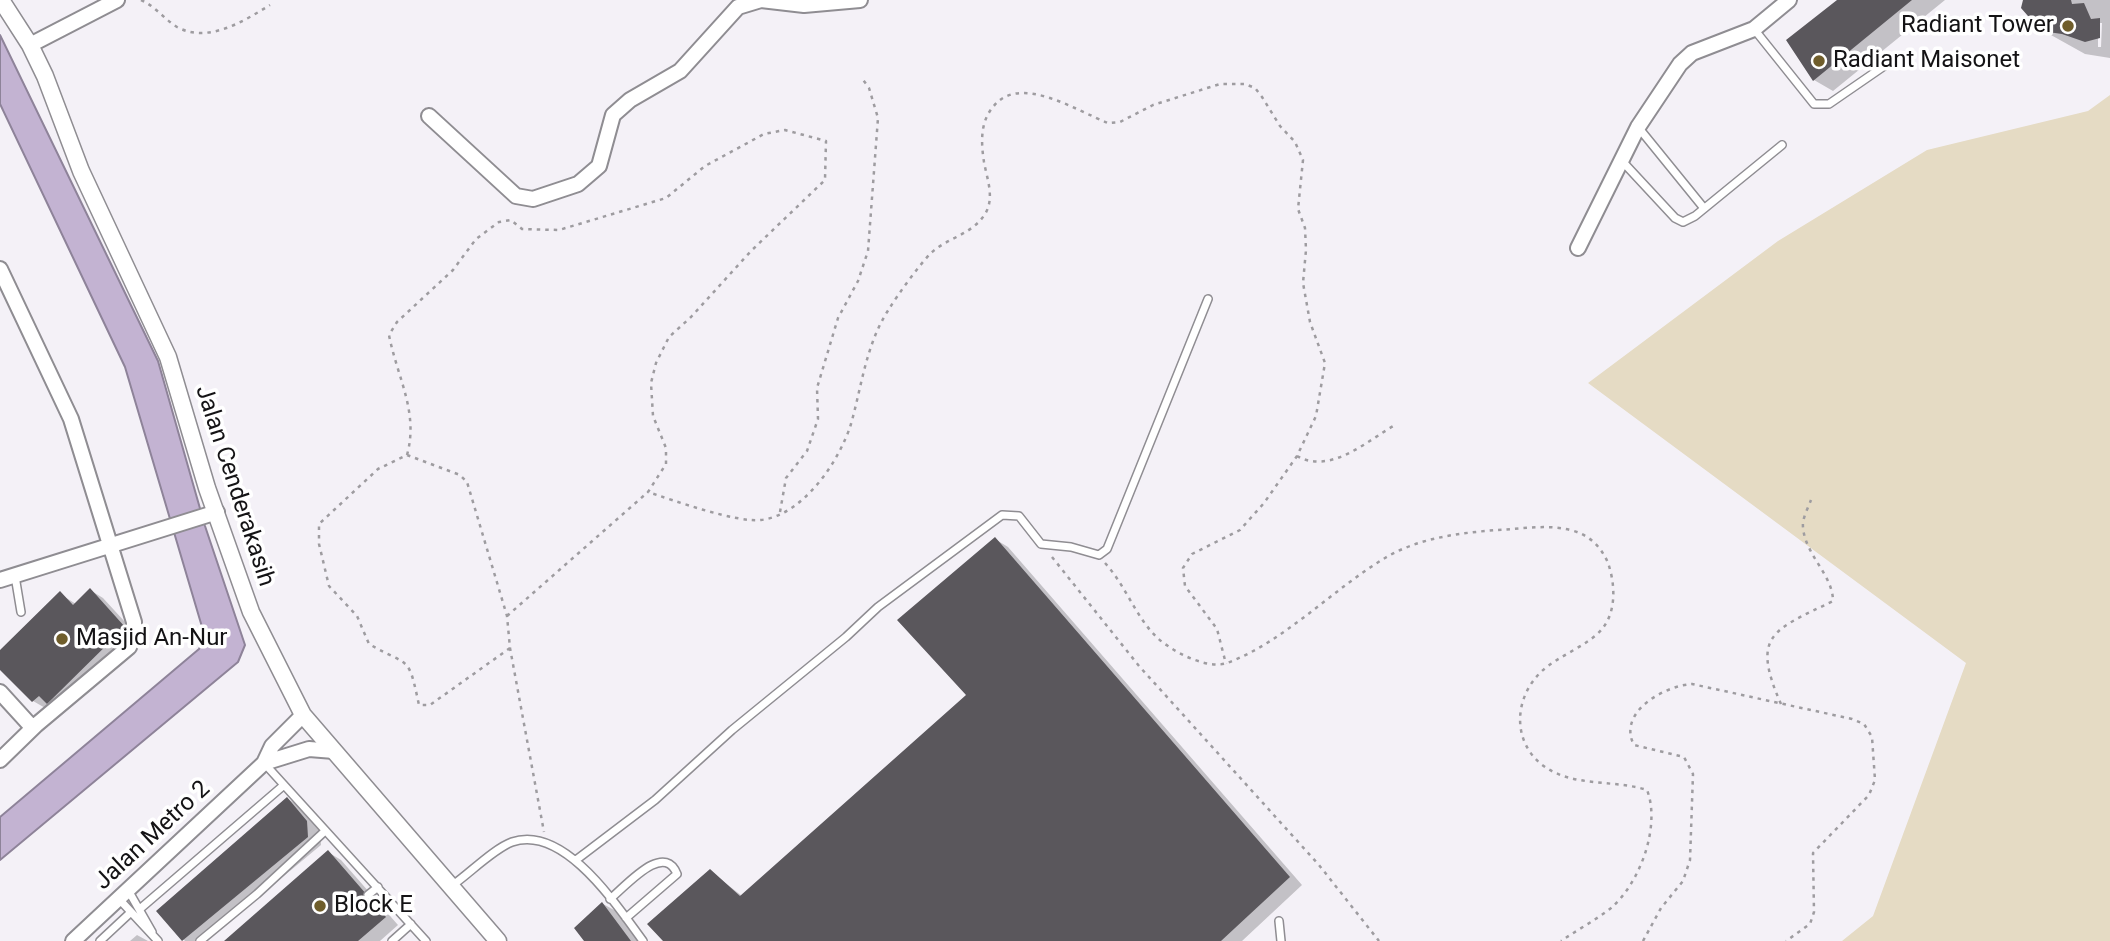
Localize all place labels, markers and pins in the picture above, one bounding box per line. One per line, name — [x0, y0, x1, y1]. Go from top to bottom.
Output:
place label: Radiant Tower — [1901, 12, 2054, 40]
marker: Radiant Tower — [2060, 18, 2076, 34]
place label: Radiant Maisonet — [1833, 47, 2020, 75]
marker: Radiant Maisonet — [1811, 53, 1827, 69]
place label: Masjid An-Nur — [76, 625, 227, 653]
marker: Masjid An-Nur — [54, 631, 70, 647]
place label: Block E — [334, 892, 413, 920]
marker: Block E — [312, 898, 328, 914]

